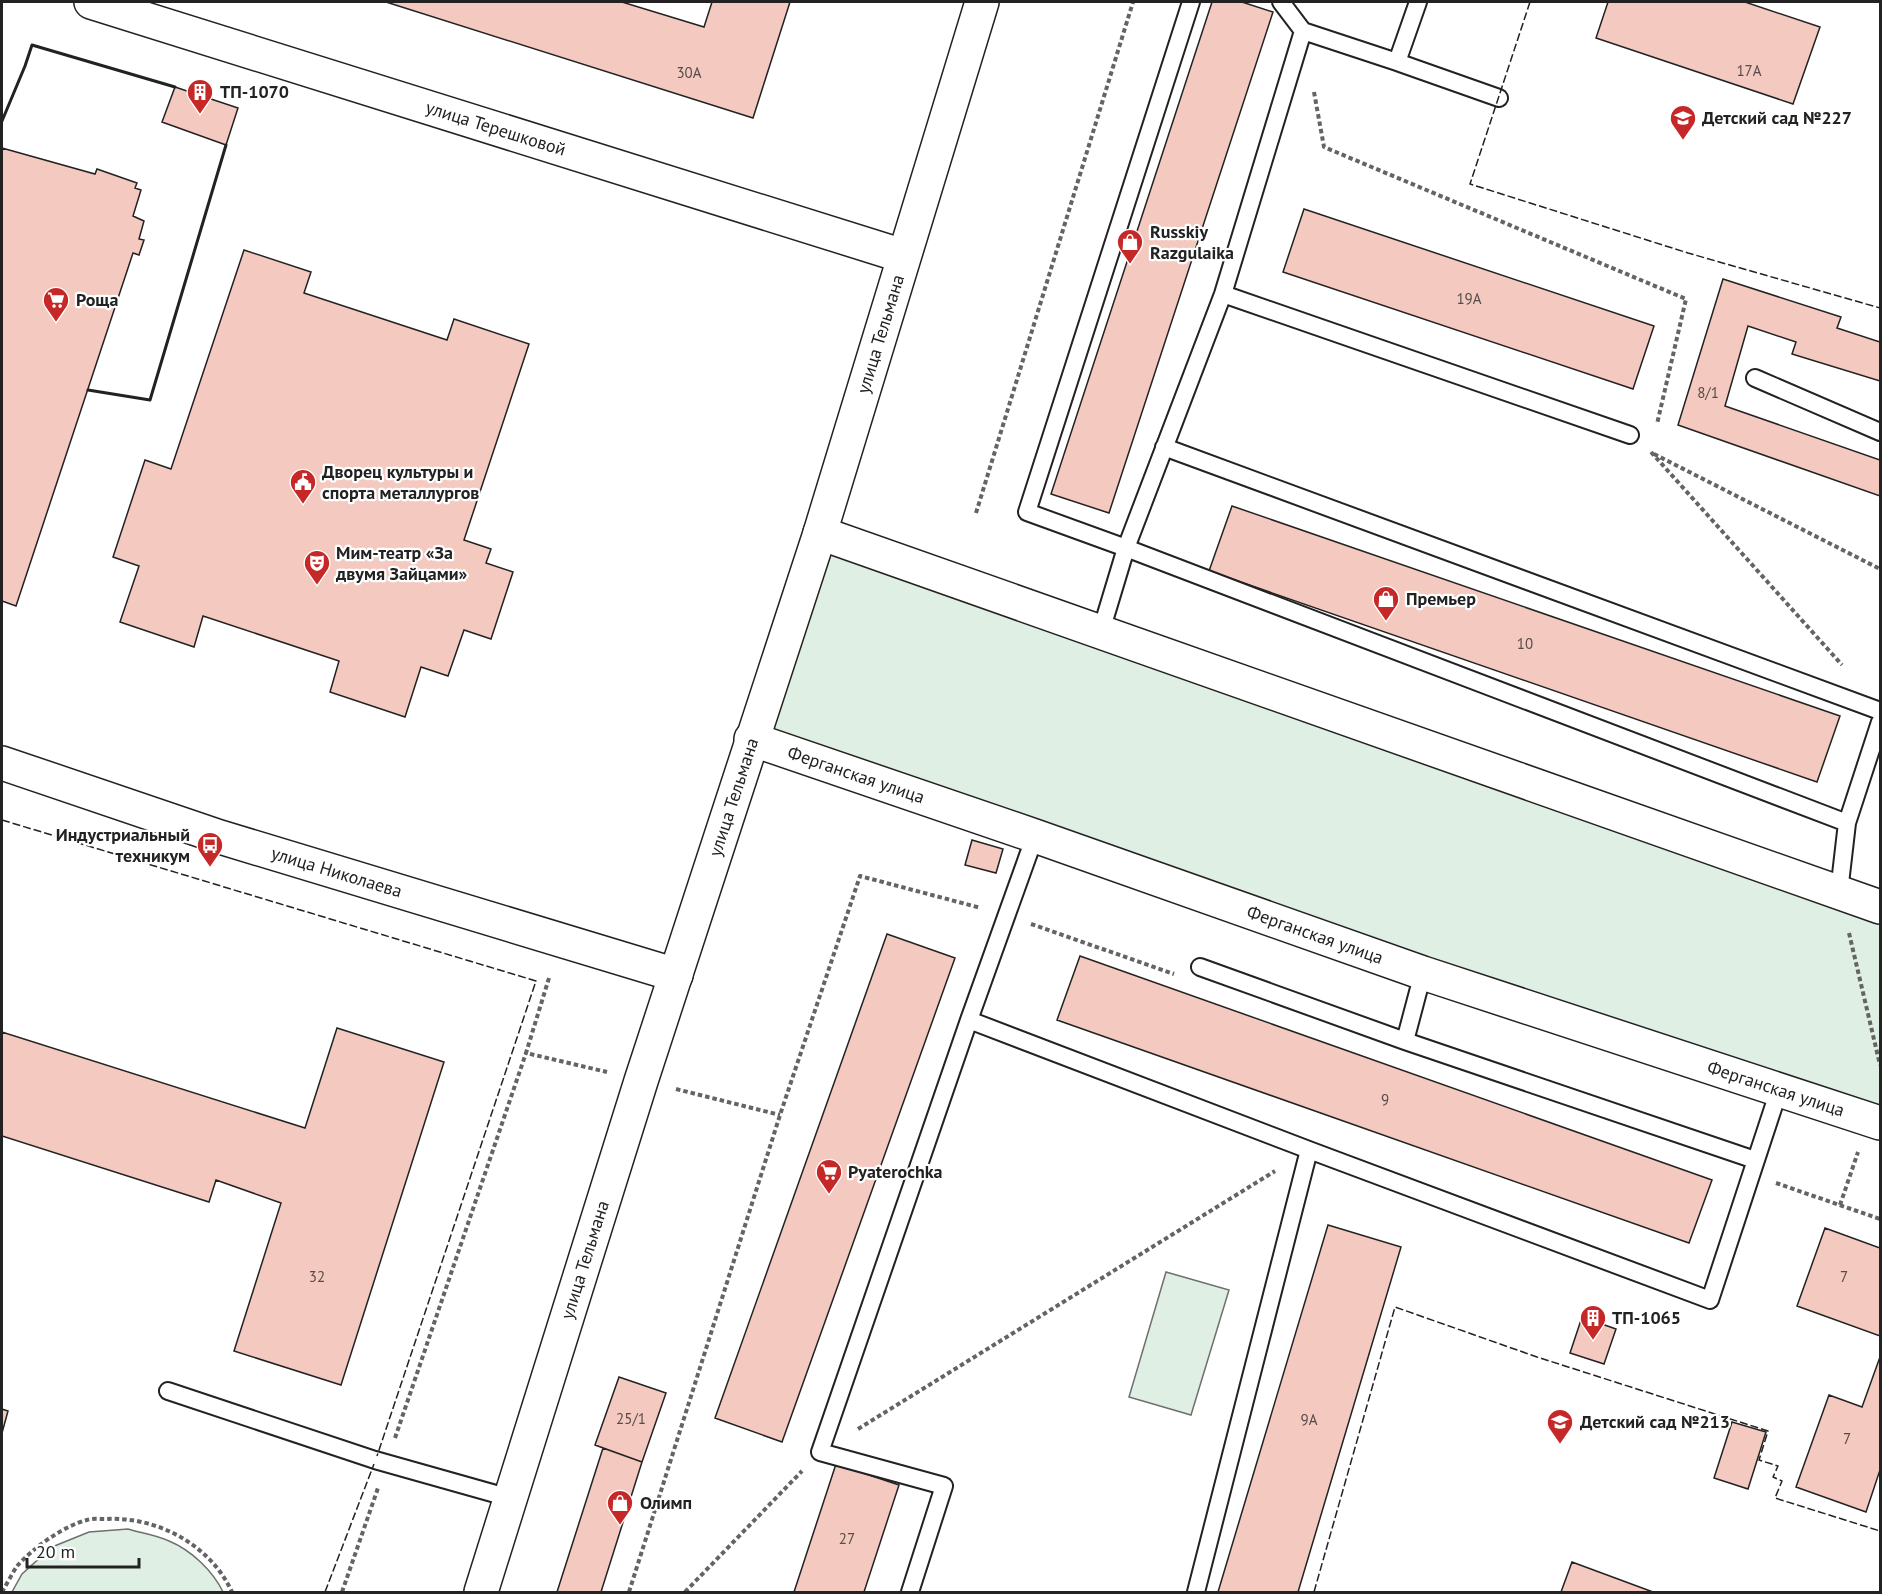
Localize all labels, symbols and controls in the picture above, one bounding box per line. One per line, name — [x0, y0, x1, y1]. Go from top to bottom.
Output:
house number: 17А — [1736, 61, 1762, 80]
house number: 30А — [676, 63, 702, 82]
building icon: ТП-1070 — [185, 77, 215, 115]
place label: ТП-1070 — [220, 80, 289, 103]
street label: улица Терешковой — [423, 95, 569, 161]
school or university icon: Детский сад №227 — [1668, 103, 1698, 141]
place label: Детский сад №227 — [1702, 106, 1852, 129]
place label: Russkiy Razgulaika — [1150, 220, 1234, 264]
shop icon: Russkiy Razgulaika — [1115, 227, 1145, 265]
street label: улица Тельмана — [851, 272, 909, 396]
supermarket icon: Роща — [41, 285, 71, 323]
place label: Роща — [76, 288, 118, 311]
house number: 19А — [1456, 289, 1482, 308]
house number: 8/1 — [1697, 383, 1719, 402]
place label: Дворец культуры и спорта металлургов — [322, 460, 479, 504]
public building icon: Дворец культуры и спорта металлургов — [288, 467, 318, 505]
place label: Мим-театр «За двумя Зайцами» — [335, 541, 468, 585]
theatre icon: Мим-театр «За двумя Зайцами» — [302, 548, 332, 586]
shop icon: Премьер — [1371, 584, 1401, 622]
place label: Премьер — [1406, 587, 1476, 610]
house number: 10 — [1517, 634, 1533, 653]
street label: улица Тельмана — [703, 735, 763, 859]
street label: Ферганская улица — [785, 740, 928, 808]
place label: Индустриальный техникум — [56, 823, 190, 867]
bus stop icon: Индустриальный техникум — [195, 830, 225, 868]
street label: улица Николаева — [268, 841, 405, 902]
street label: Ферганская улица — [1244, 900, 1386, 969]
street label: Ферганская улица — [1704, 1055, 1848, 1122]
house number: 9 — [1381, 1090, 1389, 1109]
supermarket icon: Pyaterochka — [814, 1157, 844, 1195]
place label: Pyaterochka — [848, 1160, 943, 1183]
street label: улица Тельмана — [555, 1198, 614, 1322]
house number: 32 — [309, 1267, 325, 1286]
house number: 7 — [1840, 1267, 1848, 1286]
building icon: ТП-1065 — [1578, 1303, 1608, 1341]
place label: ТП-1065 — [1612, 1306, 1681, 1329]
school or university icon: Детский сад №213 — [1545, 1407, 1575, 1445]
house number: 25/1 — [616, 1409, 646, 1428]
house number: 9А — [1301, 1410, 1318, 1429]
place label: Детский сад №213 — [1580, 1410, 1730, 1433]
house number: 7 — [1843, 1429, 1851, 1448]
shop icon: Олимп — [605, 1488, 635, 1526]
place label: Олимп — [640, 1491, 692, 1514]
house number: 27 — [839, 1529, 855, 1548]
scale bar — [27, 1531, 140, 1569]
text: 20 m — [36, 1540, 75, 1563]

